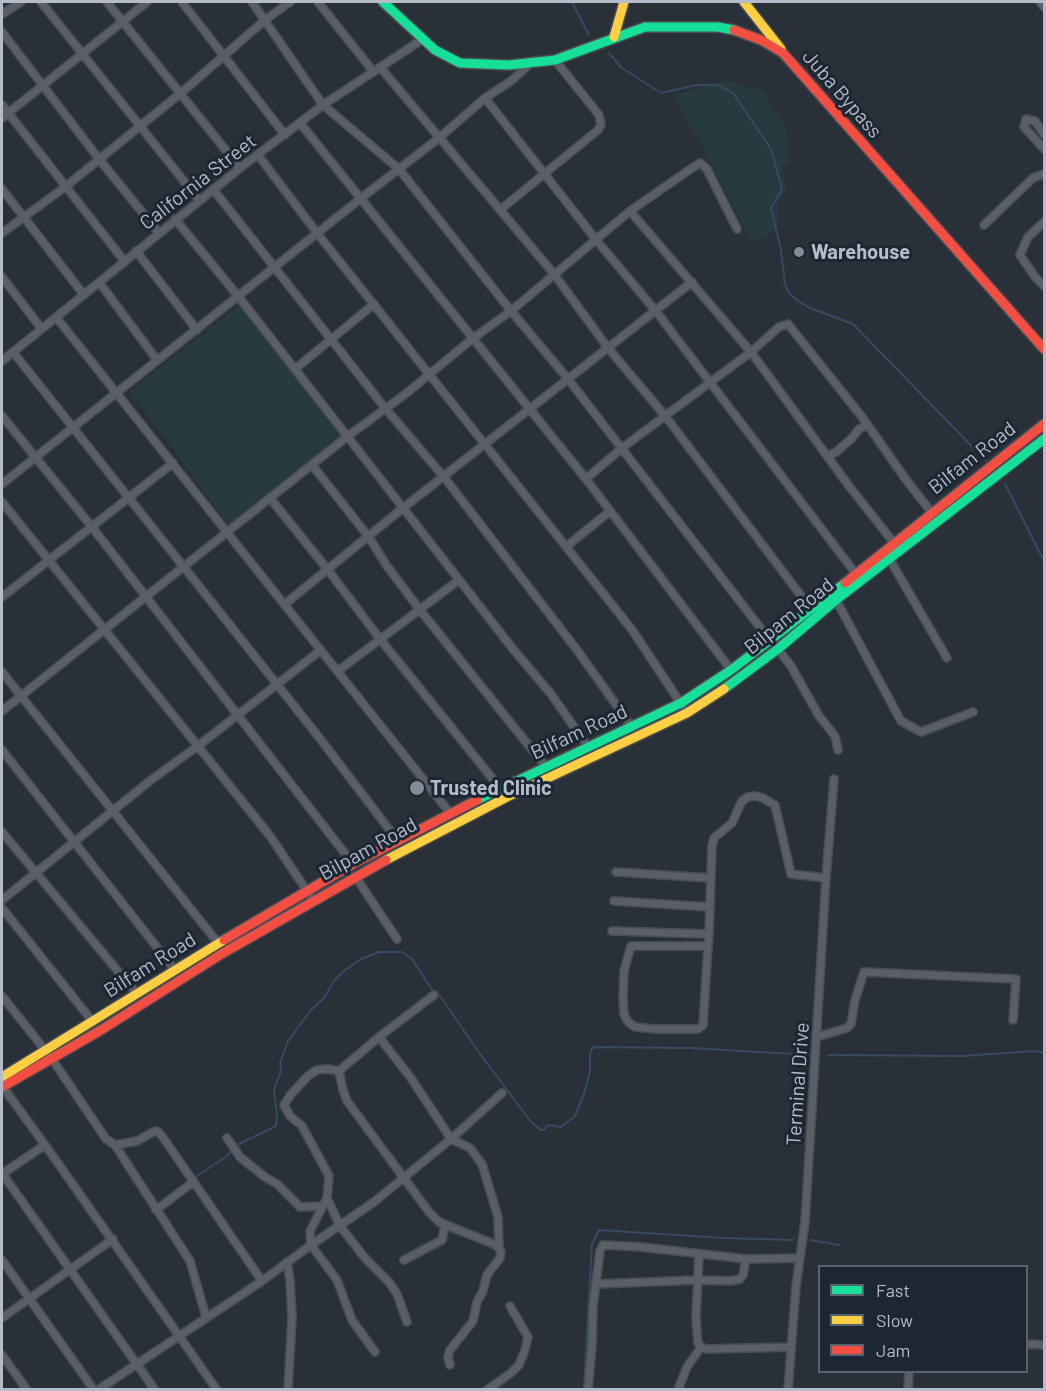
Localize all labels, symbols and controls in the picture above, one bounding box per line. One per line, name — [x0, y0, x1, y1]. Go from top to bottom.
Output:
street label: Juba Bypass — [797, 45, 887, 143]
street label: California Street — [135, 129, 261, 235]
place label: Warehouse — [811, 240, 910, 264]
marker: Warehouse — [792, 245, 806, 259]
street label: Bilfam Road — [924, 417, 1020, 499]
street label: Bilpam Road — [739, 573, 839, 659]
street label: Bilfam Road — [527, 699, 631, 765]
place label: Trusted Clinic — [430, 776, 552, 800]
marker: Trusted Clinic — [408, 779, 426, 797]
street label: Bilpam Road — [315, 812, 421, 886]
street label: Bilfam Road — [100, 927, 200, 1003]
street label: Terminal Drive — [782, 1021, 814, 1147]
legend — [818, 1265, 1028, 1373]
text: Fast — [876, 1279, 910, 1301]
text: Slow — [876, 1309, 913, 1331]
text: Jam — [876, 1339, 910, 1361]

